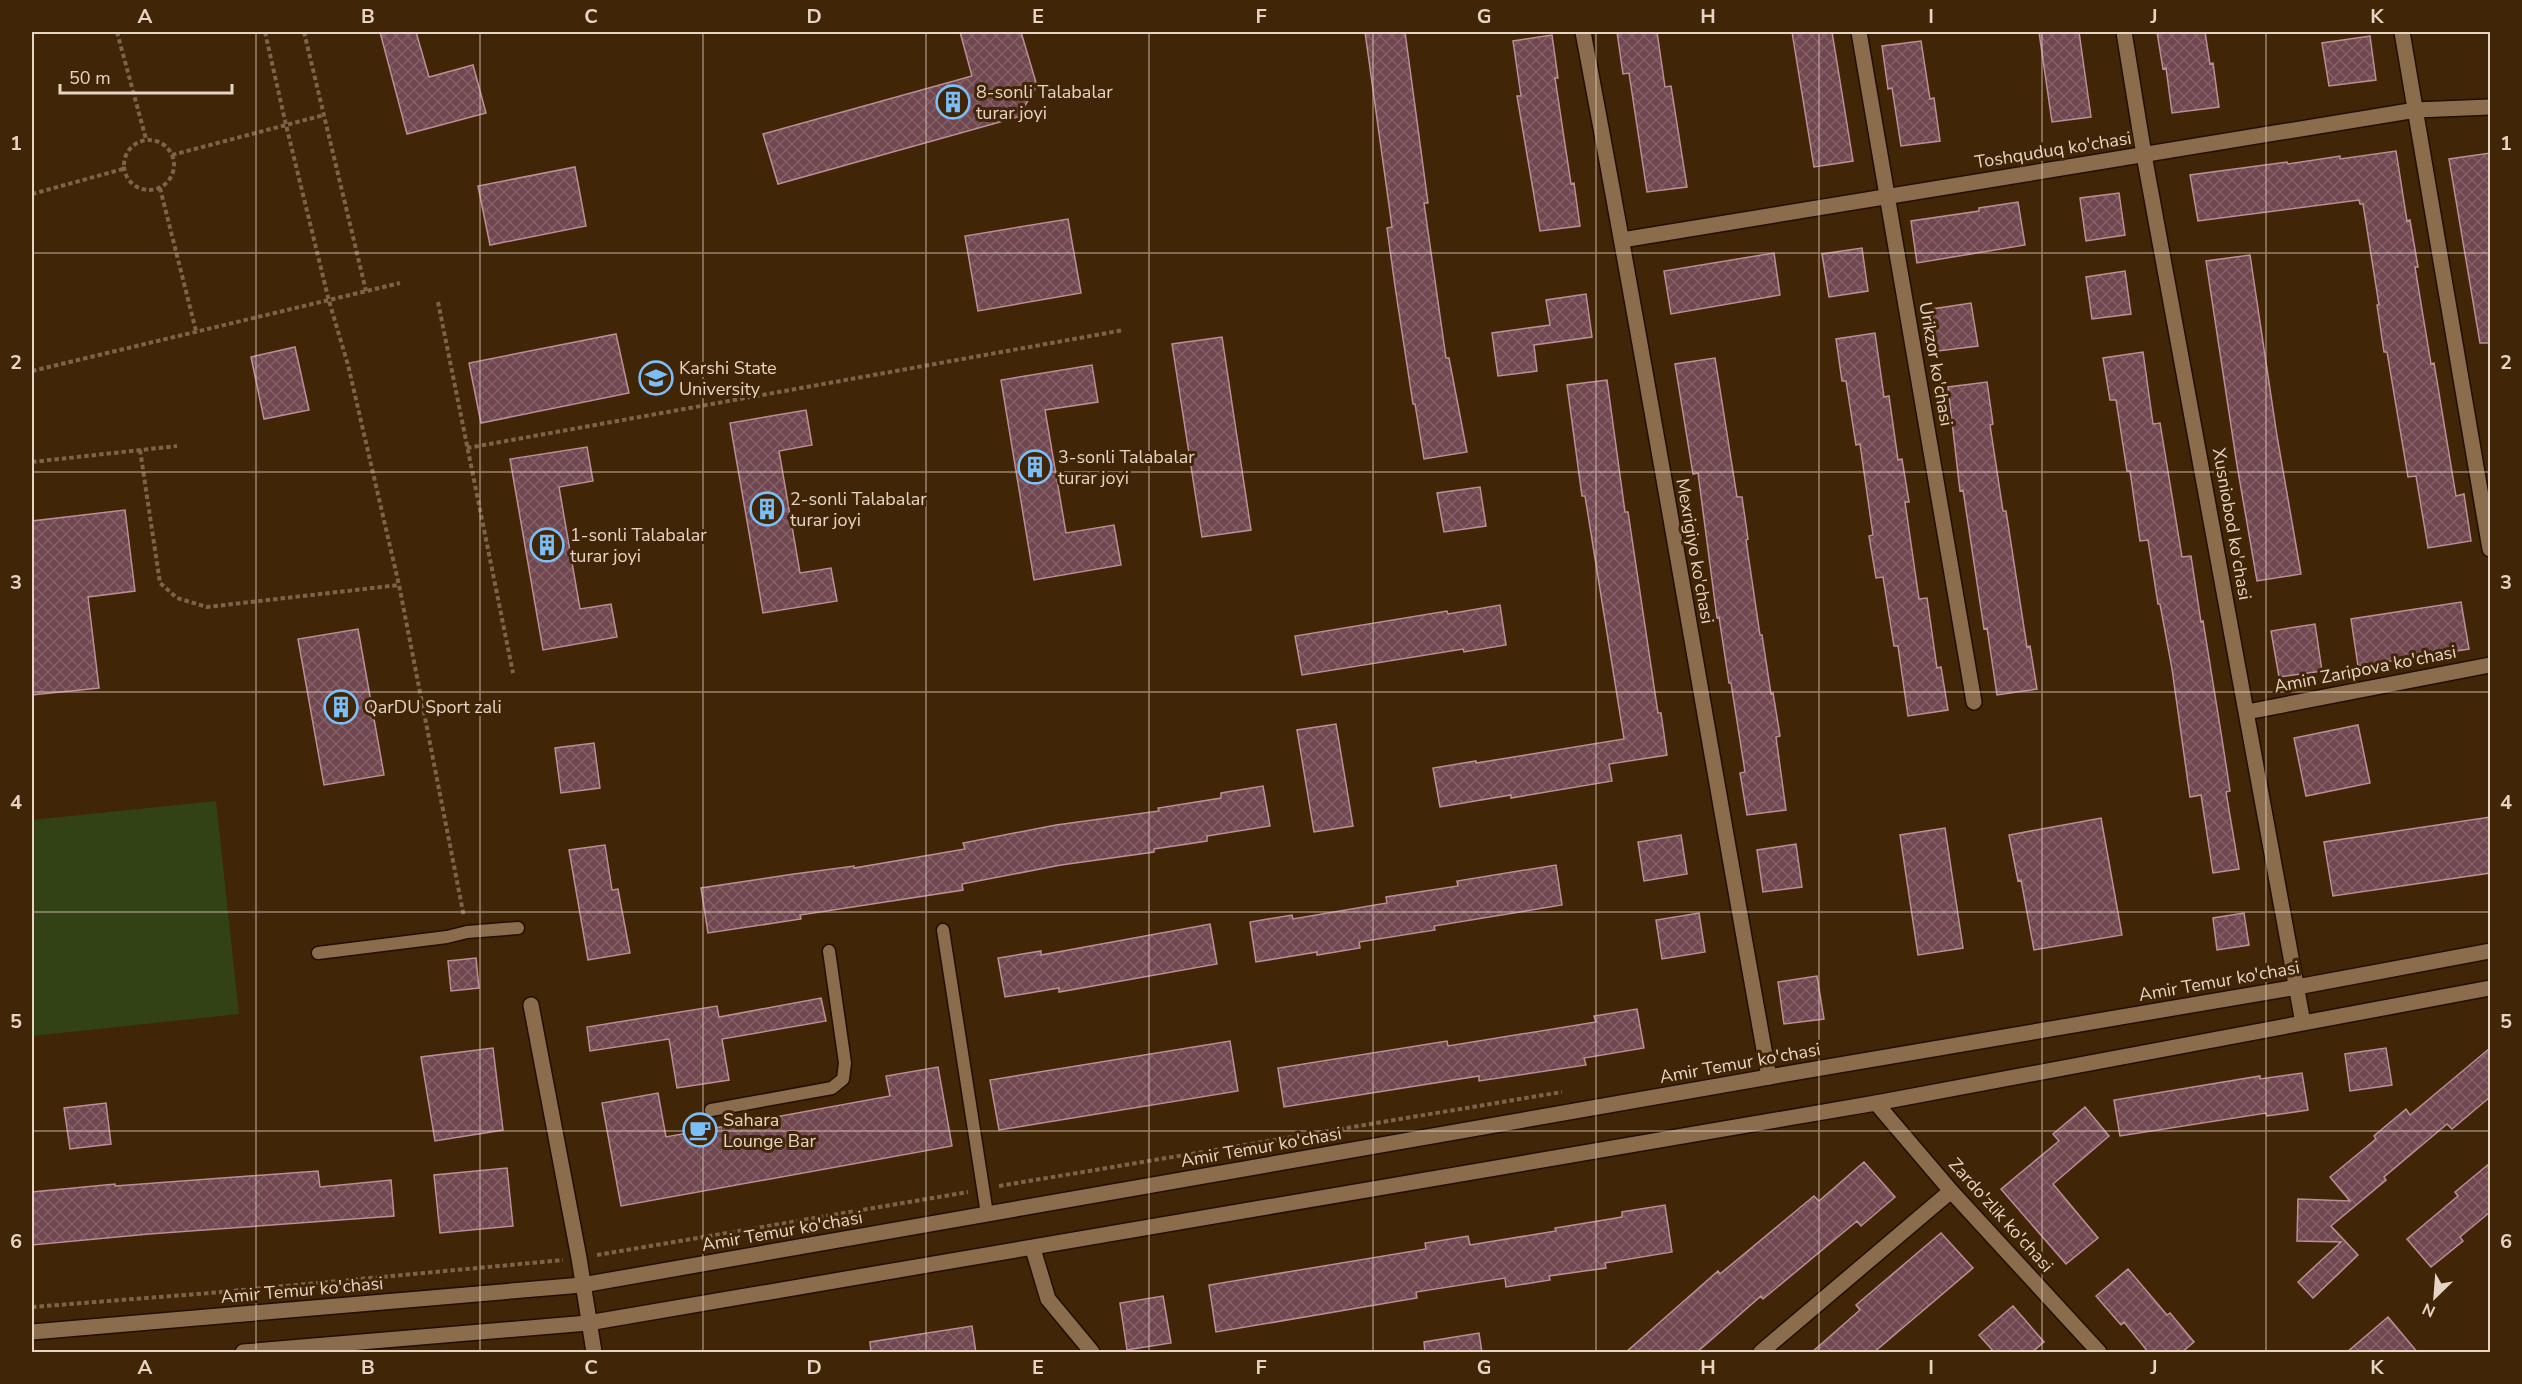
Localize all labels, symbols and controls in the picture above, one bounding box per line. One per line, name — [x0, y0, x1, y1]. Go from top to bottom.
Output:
text: A — [138, 3, 153, 30]
text: B — [361, 3, 375, 30]
text: C — [584, 3, 598, 30]
text: D — [806, 3, 822, 30]
text: E — [1032, 3, 1044, 30]
text: F — [1255, 3, 1267, 30]
text: G — [1477, 3, 1491, 30]
text: H — [1700, 3, 1716, 30]
text: I — [1928, 3, 1934, 30]
text: J — [2149, 3, 2158, 30]
text: K — [2370, 3, 2384, 30]
scale bar — [60, 57, 232, 95]
text: 50 m — [69, 66, 111, 90]
place label: 8-sonli Talabalar turar joyi — [976, 80, 1113, 125]
building icon: 8-sonli Talabalar turar joyi — [935, 84, 971, 120]
street label: Toshquduq ko'chasi — [1973, 126, 2133, 174]
text: 1 — [10, 130, 22, 157]
text: 1 — [2500, 130, 2512, 157]
street label: Urikzor ko'chasi — [1913, 300, 1959, 428]
text: 2 — [10, 349, 22, 376]
text: 2 — [2500, 349, 2512, 376]
place label: Karshi State University — [679, 356, 777, 401]
school or university icon: Karshi State University — [638, 360, 674, 396]
place label: 3-sonli Talabalar turar joyi — [1058, 445, 1195, 490]
street label: Xusniobod ko'chasi — [2207, 446, 2257, 602]
building icon: 3-sonli Talabalar turar joyi — [1017, 449, 1053, 485]
street label: Mexrigiyo ko'chasi — [1670, 476, 1720, 626]
place label: 2-sonli Talabalar turar joyi — [790, 487, 927, 532]
building icon: 2-sonli Talabalar turar joyi — [749, 491, 785, 527]
place label: 1-sonli Talabalar turar joyi — [570, 523, 707, 568]
building icon: 1-sonli Talabalar turar joyi — [529, 527, 565, 563]
text: 3 — [10, 569, 22, 596]
text: 3 — [2500, 569, 2512, 596]
street label: Amin Zaripova ko'chasi — [2272, 640, 2458, 698]
building icon: QarDU Sport zali — [323, 689, 359, 725]
place label: QarDU Sport zali — [364, 695, 502, 719]
text: 4 — [10, 789, 22, 816]
text: 4 — [2500, 789, 2512, 816]
street label: Amir Temur ko'chasi — [2137, 955, 2301, 1007]
text: 5 — [10, 1008, 22, 1035]
text: 5 — [2500, 1008, 2512, 1035]
street label: Amir Temur ko'chasi — [1658, 1037, 1822, 1089]
place label: Sahara Lounge Bar — [723, 1108, 816, 1153]
cafe icon: Sahara Lounge Bar — [682, 1112, 718, 1148]
street label: Amir Temur ko'chasi — [1179, 1121, 1343, 1173]
street label: Zardo'zlik ko'chasi — [1943, 1153, 2059, 1277]
street label: Amir Temur ko'chasi — [700, 1205, 864, 1257]
text: 6 — [10, 1228, 22, 1255]
text: 6 — [2500, 1228, 2512, 1255]
north arrow — [2405, 1267, 2465, 1327]
street label: Amir Temur ko'chasi — [220, 1271, 384, 1309]
text: N — [2419, 1297, 2439, 1322]
text: A — [138, 1354, 153, 1381]
text: B — [361, 1354, 375, 1381]
text: C — [584, 1354, 598, 1381]
text: D — [806, 1354, 822, 1381]
text: E — [1032, 1354, 1044, 1381]
text: F — [1255, 1354, 1267, 1381]
text: G — [1477, 1354, 1491, 1381]
text: H — [1700, 1354, 1716, 1381]
text: I — [1928, 1354, 1934, 1381]
text: J — [2149, 1354, 2158, 1381]
text: K — [2370, 1354, 2384, 1381]

